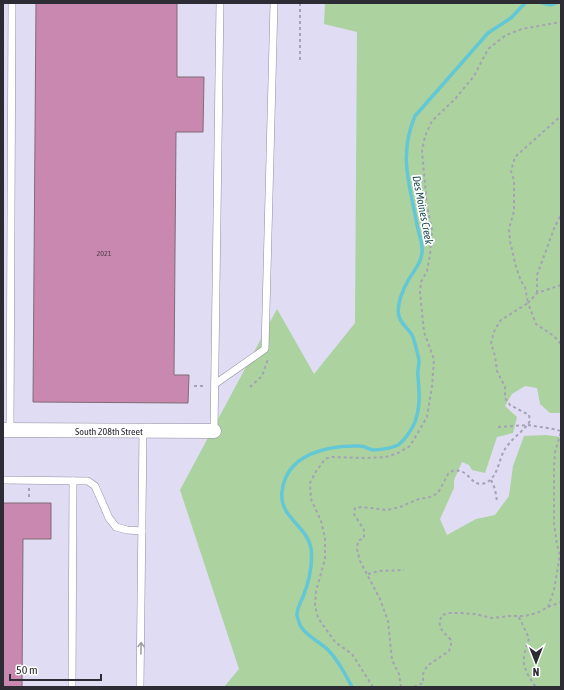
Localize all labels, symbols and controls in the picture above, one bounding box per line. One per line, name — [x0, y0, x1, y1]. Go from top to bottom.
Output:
water label: Des Moines Creek — [410, 175, 436, 246]
house number: 2021 — [96, 249, 112, 258]
street label: South 208th Street — [75, 426, 143, 437]
one-way arrow — [137, 642, 145, 655]
north arrow — [516, 642, 556, 682]
scale bar — [10, 656, 101, 682]
text: 50 m — [16, 663, 38, 677]
text: N — [533, 666, 539, 678]

